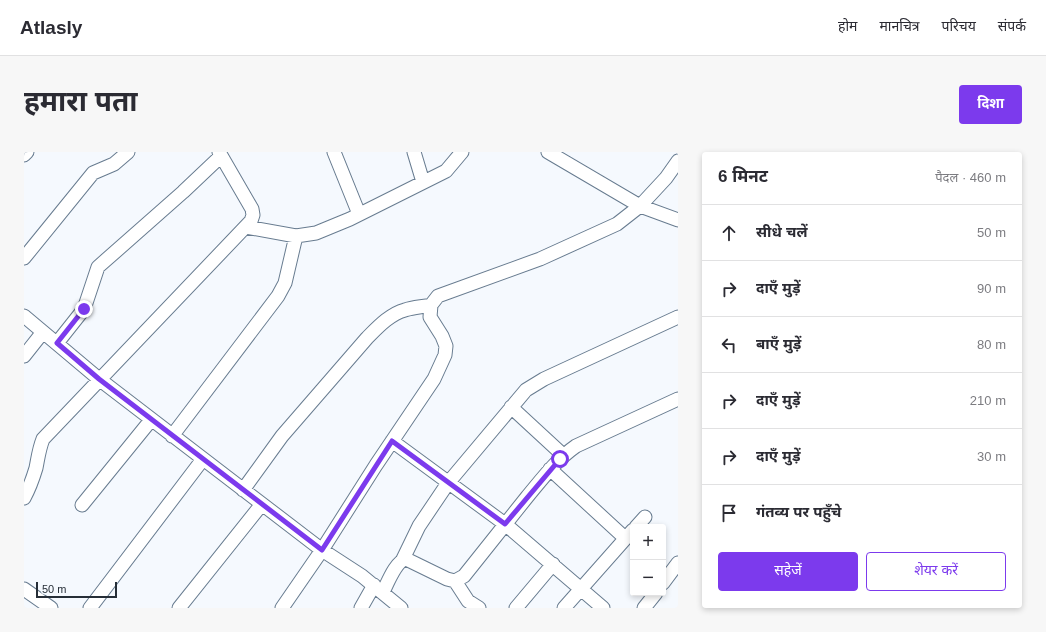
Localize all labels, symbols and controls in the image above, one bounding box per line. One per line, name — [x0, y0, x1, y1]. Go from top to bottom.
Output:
text: Atlasly — [20, 17, 82, 38]
text: होम — [838, 18, 857, 34]
text: मानचित्र — [879, 18, 920, 34]
text: परिचय — [942, 18, 976, 34]
text: संपर्क — [998, 18, 1026, 34]
button: दिशा — [959, 85, 1022, 124]
text: हमारा पता — [24, 86, 138, 117]
text: 6 मिनट — [718, 167, 768, 186]
text: पैदल · 460 m — [935, 170, 1006, 185]
icon: ahead — [718, 222, 740, 244]
text: सीधे चलें — [756, 223, 807, 240]
text: 50 m — [977, 225, 1006, 240]
icon: right — [718, 278, 740, 300]
text: दाएँ मुड़ें — [756, 279, 800, 296]
text: 90 m — [977, 281, 1006, 296]
route end — [75, 300, 93, 318]
icon: left — [718, 334, 740, 356]
text: बाएँ मुड़ें — [756, 335, 801, 352]
text: 80 m — [977, 337, 1006, 352]
icon: right — [718, 390, 740, 412]
text: दाएँ मुड़ें — [756, 391, 800, 408]
text: 210 m — [970, 393, 1006, 408]
icon: right — [718, 446, 740, 468]
text: दाएँ मुड़ें — [756, 447, 800, 464]
text: 30 m — [977, 449, 1006, 464]
route start — [551, 450, 569, 468]
icon: arrive — [718, 502, 740, 524]
text: गंतव्य पर पहुँचे — [756, 503, 841, 520]
map controls — [630, 524, 666, 596]
button: + — [630, 524, 666, 560]
button: सहेजें — [718, 552, 858, 591]
button: शेयर करें — [866, 552, 1006, 591]
button: − — [630, 560, 666, 596]
scale bar — [36, 580, 117, 599]
text: 50 m — [42, 583, 66, 595]

